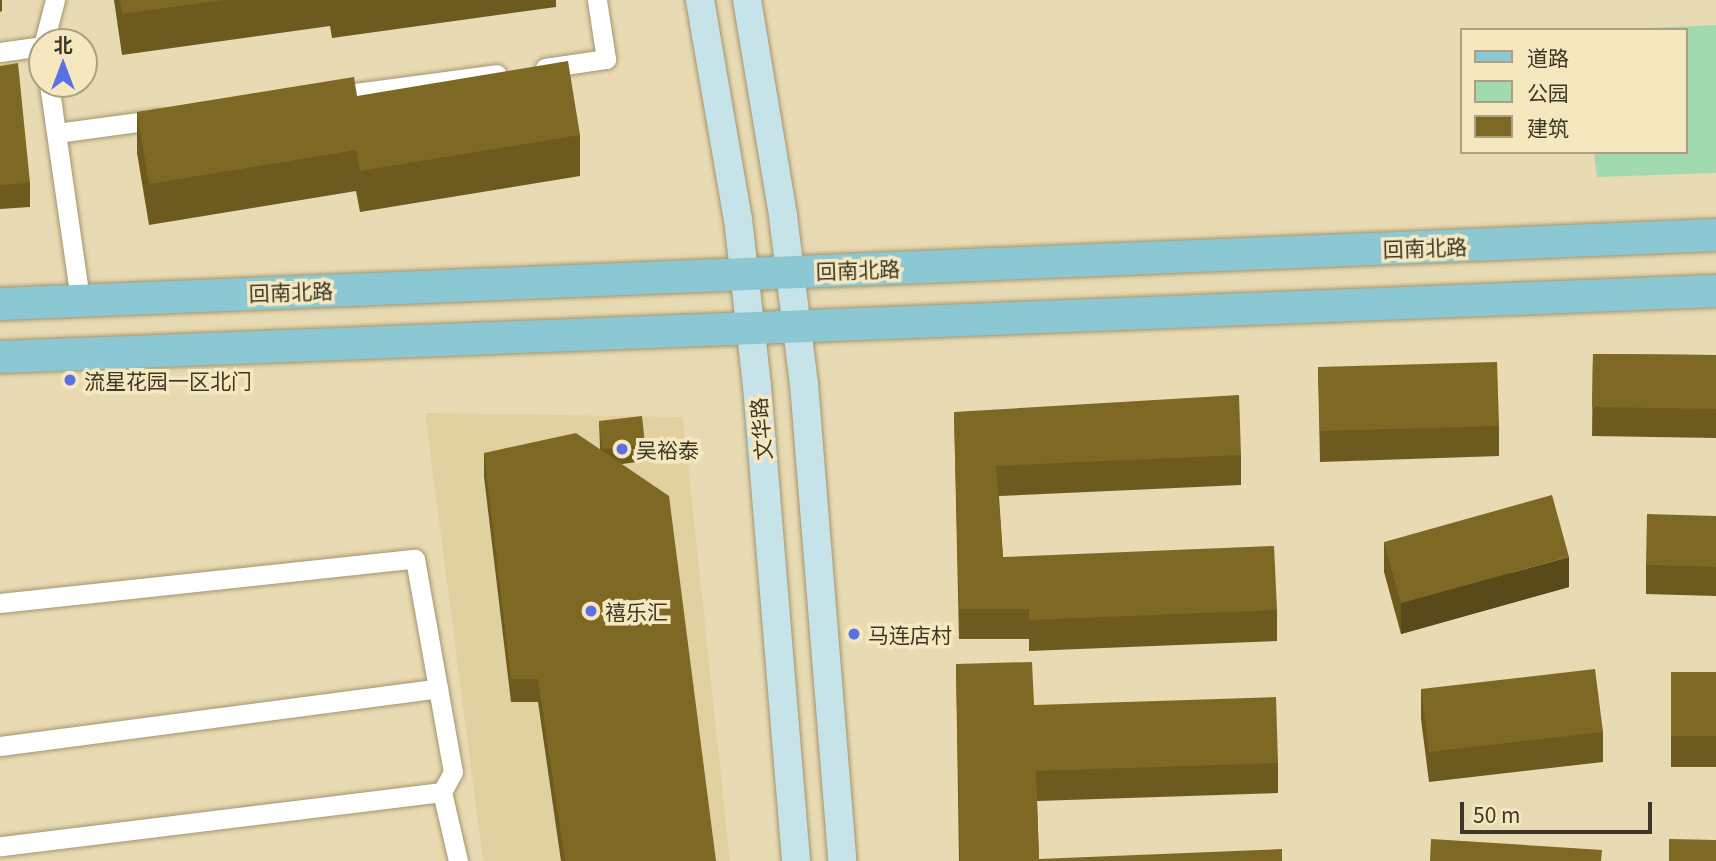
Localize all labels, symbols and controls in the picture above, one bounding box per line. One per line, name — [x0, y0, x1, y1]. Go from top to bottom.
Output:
north arrow — [28, 28, 98, 98]
legend — [1460, 28, 1688, 154]
text: 北 — [53, 30, 73, 57]
text: 道路 — [1527, 42, 1569, 72]
text: 公园 — [1527, 77, 1569, 107]
text: 建筑 — [1527, 112, 1569, 142]
street label: 回南北路 — [1383, 233, 1467, 261]
street label: 回南北路 — [816, 255, 900, 283]
street label: 回南北路 — [249, 277, 333, 305]
place label: 流星花园一区北门 — [84, 367, 252, 393]
marker: 流星花园一区北门 — [62, 372, 78, 388]
street label: 文华路 — [745, 397, 775, 461]
place label: 吴裕泰 — [636, 436, 699, 462]
marker: 吴裕泰 — [614, 441, 630, 457]
place label: 禧乐汇 — [605, 598, 668, 624]
marker: 禧乐汇 — [583, 603, 599, 619]
place label: 马连店村 — [868, 621, 952, 647]
marker: 马连店村 — [846, 626, 862, 642]
scale bar — [1464, 788, 1656, 832]
text: 50 m — [1473, 799, 1520, 829]

